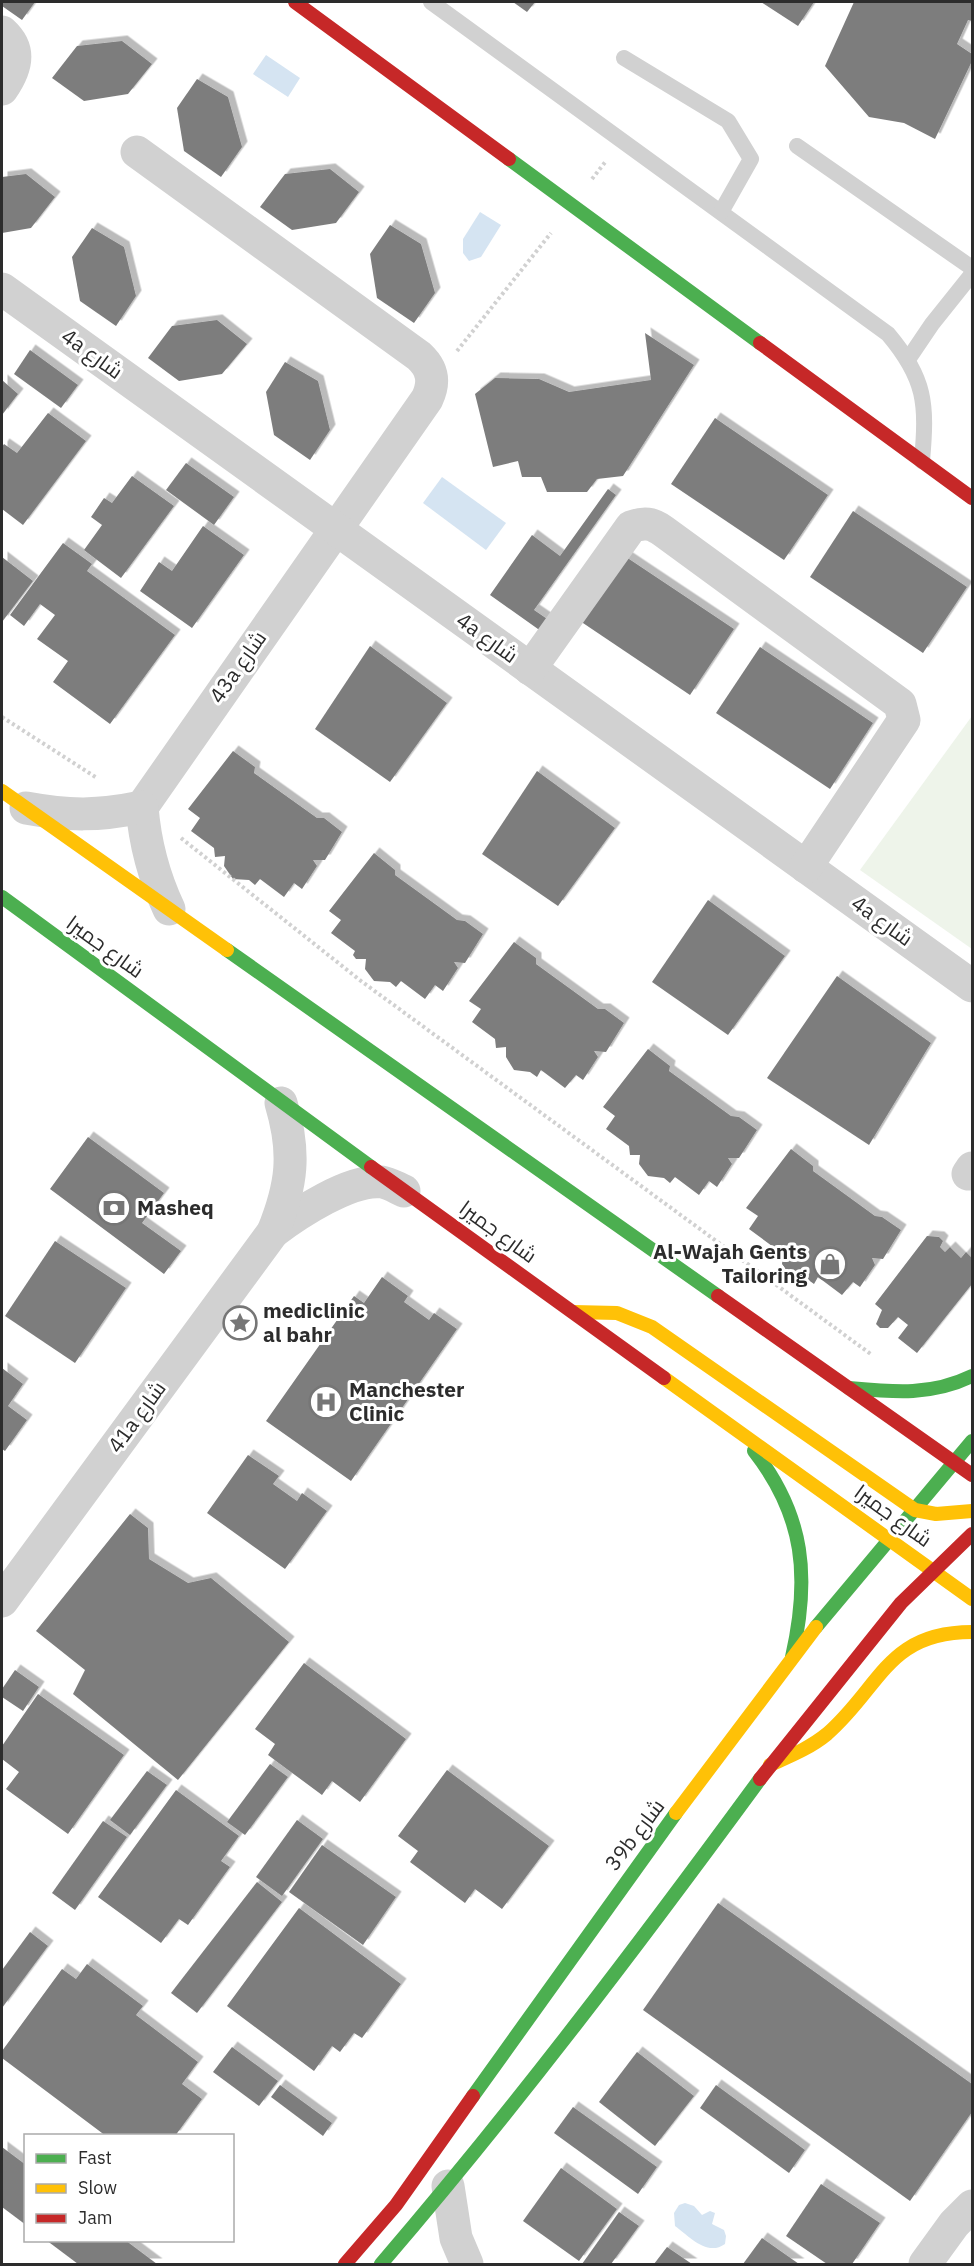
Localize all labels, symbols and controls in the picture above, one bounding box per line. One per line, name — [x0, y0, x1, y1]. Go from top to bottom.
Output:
street label: 4a شارع — [56, 321, 129, 386]
street label: 4a شارع — [451, 605, 524, 670]
street label: 43a شارع — [202, 625, 273, 709]
street label: 4a شارع — [846, 888, 919, 953]
street label: شارع جميرا — [61, 909, 150, 985]
bank icon: Masheq — [96, 1190, 132, 1226]
place label: Masheq — [137, 1193, 214, 1221]
street label: شارع جميرا — [454, 1194, 543, 1270]
place label: Al-Wajah Gents Tailoring — [653, 1237, 807, 1289]
shop icon: Al-Wajah Gents Tailoring — [812, 1246, 848, 1282]
place label: mediclinic al bahr — [263, 1296, 365, 1348]
place icon: mediclinic al bahr — [222, 1305, 258, 1341]
street label: 41a شارع — [101, 1375, 172, 1458]
place label: Manchester Clinic — [349, 1375, 465, 1427]
hospital icon: Manchester Clinic — [308, 1384, 344, 1420]
street label: شارع جميرا — [849, 1478, 938, 1554]
street label: 39b شارع — [598, 1793, 671, 1877]
legend — [24, 2134, 234, 2242]
text: Fast — [78, 2146, 112, 2169]
text: Slow — [78, 2176, 117, 2199]
text: Jam — [78, 2206, 113, 2229]

